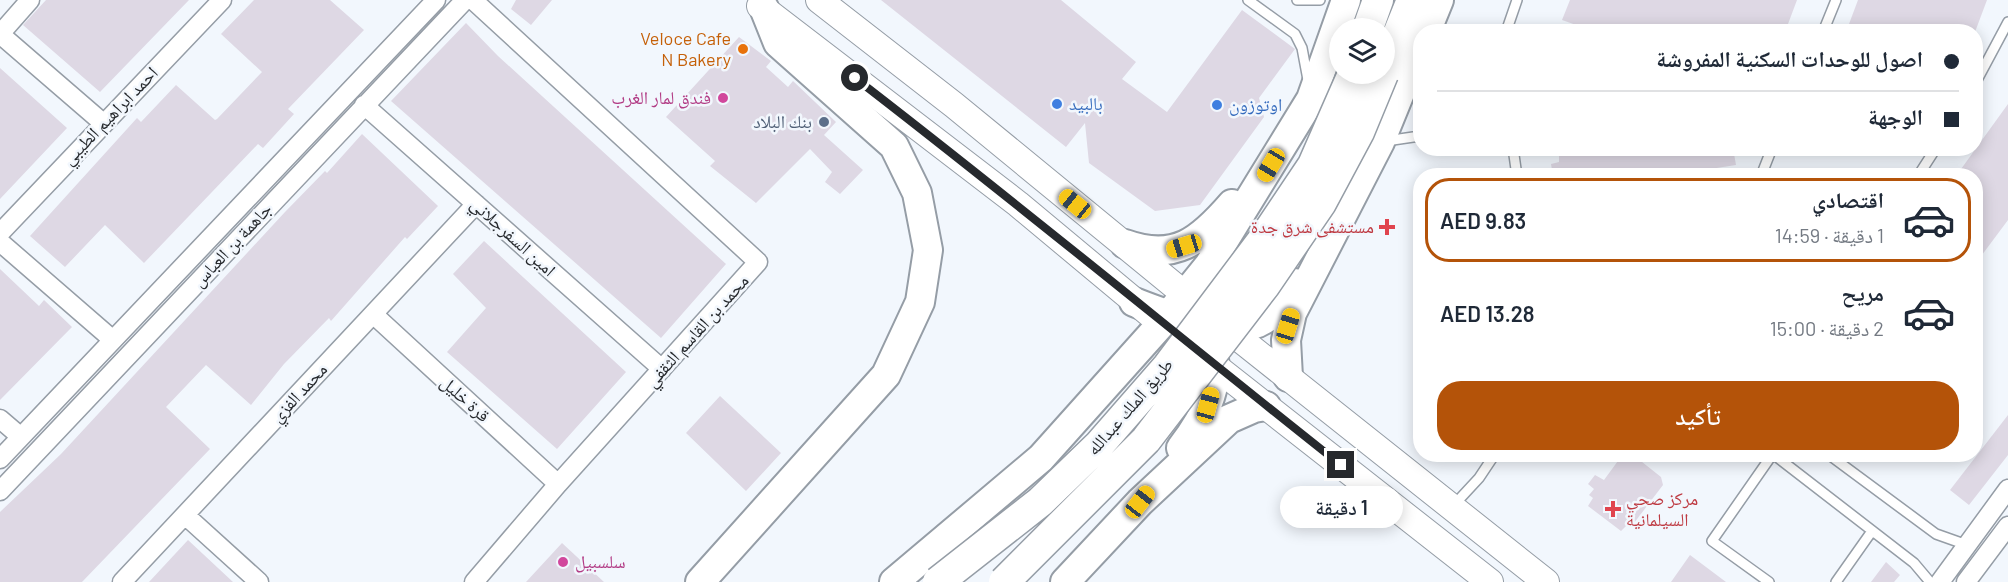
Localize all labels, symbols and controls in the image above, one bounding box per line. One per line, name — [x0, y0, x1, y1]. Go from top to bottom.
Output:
map controls — [1329, 18, 1395, 84]
button: layers — [1329, 18, 1395, 84]
place label: Veloce Cafe N Bakery — [640, 27, 731, 70]
marker: Veloce Cafe N Bakery — [736, 42, 750, 56]
text: اصول للوحدات السكنية المفروشة — [1656, 45, 1923, 71]
street label: احمد ابراهيم الطيبي — [57, 62, 165, 172]
route start — [841, 64, 868, 91]
place label: فندق لمار الغرب — [611, 86, 711, 109]
marker: فندق لمار الغرب — [716, 91, 730, 105]
place label: بالبيد — [1069, 92, 1103, 115]
place label: اوتوزون — [1229, 93, 1282, 116]
marker: بالبيد — [1050, 97, 1064, 111]
marker: اوتوزون — [1210, 98, 1224, 112]
text: الوجهة — [1868, 103, 1923, 129]
place label: بنك البلاد — [753, 110, 812, 133]
marker: بنك البلاد — [817, 115, 831, 129]
car — [1254, 145, 1288, 185]
car — [1055, 186, 1095, 222]
text: اقتصادي — [1812, 186, 1884, 212]
street label: امين السفرجلاني — [463, 192, 561, 284]
icon: car — [1902, 193, 1956, 247]
street label: جاهمة بن العباس — [187, 198, 277, 292]
text: AED 9.83 — [1440, 207, 1526, 233]
place label: مستشفى شرق جدة — [1251, 215, 1374, 238]
marker: مستشفى شرق جدة — [1378, 218, 1396, 236]
text: 1 دقيقة · 14:59 — [1775, 223, 1884, 247]
car — [1164, 232, 1204, 260]
street label: محمد بن القاسم الثقفي — [640, 269, 756, 394]
text: مريح — [1841, 279, 1884, 305]
icon: car — [1902, 286, 1956, 340]
text: AED 13.28 — [1440, 300, 1535, 326]
car — [1274, 306, 1302, 346]
text: 2 دقيقة · 15:00 — [1770, 316, 1884, 340]
street label: طريق الملك عبدالله — [1081, 354, 1178, 460]
street label: محمد الفزي — [265, 358, 335, 430]
street label: قرة خليل — [436, 370, 495, 427]
button: تأكيد — [1437, 381, 1959, 450]
car — [1195, 385, 1221, 425]
route end — [1327, 451, 1354, 478]
car — [1122, 482, 1158, 522]
callout: 1 دقيقة — [1280, 486, 1402, 528]
place label: مركز صحي السيلمانية — [1626, 487, 1698, 530]
text: 1 دقيقة — [1315, 495, 1368, 519]
marker: مركز صحي السيلمانية — [1604, 500, 1622, 518]
place label: سلسبيل — [575, 550, 626, 573]
marker: سلسبيل — [556, 555, 570, 569]

